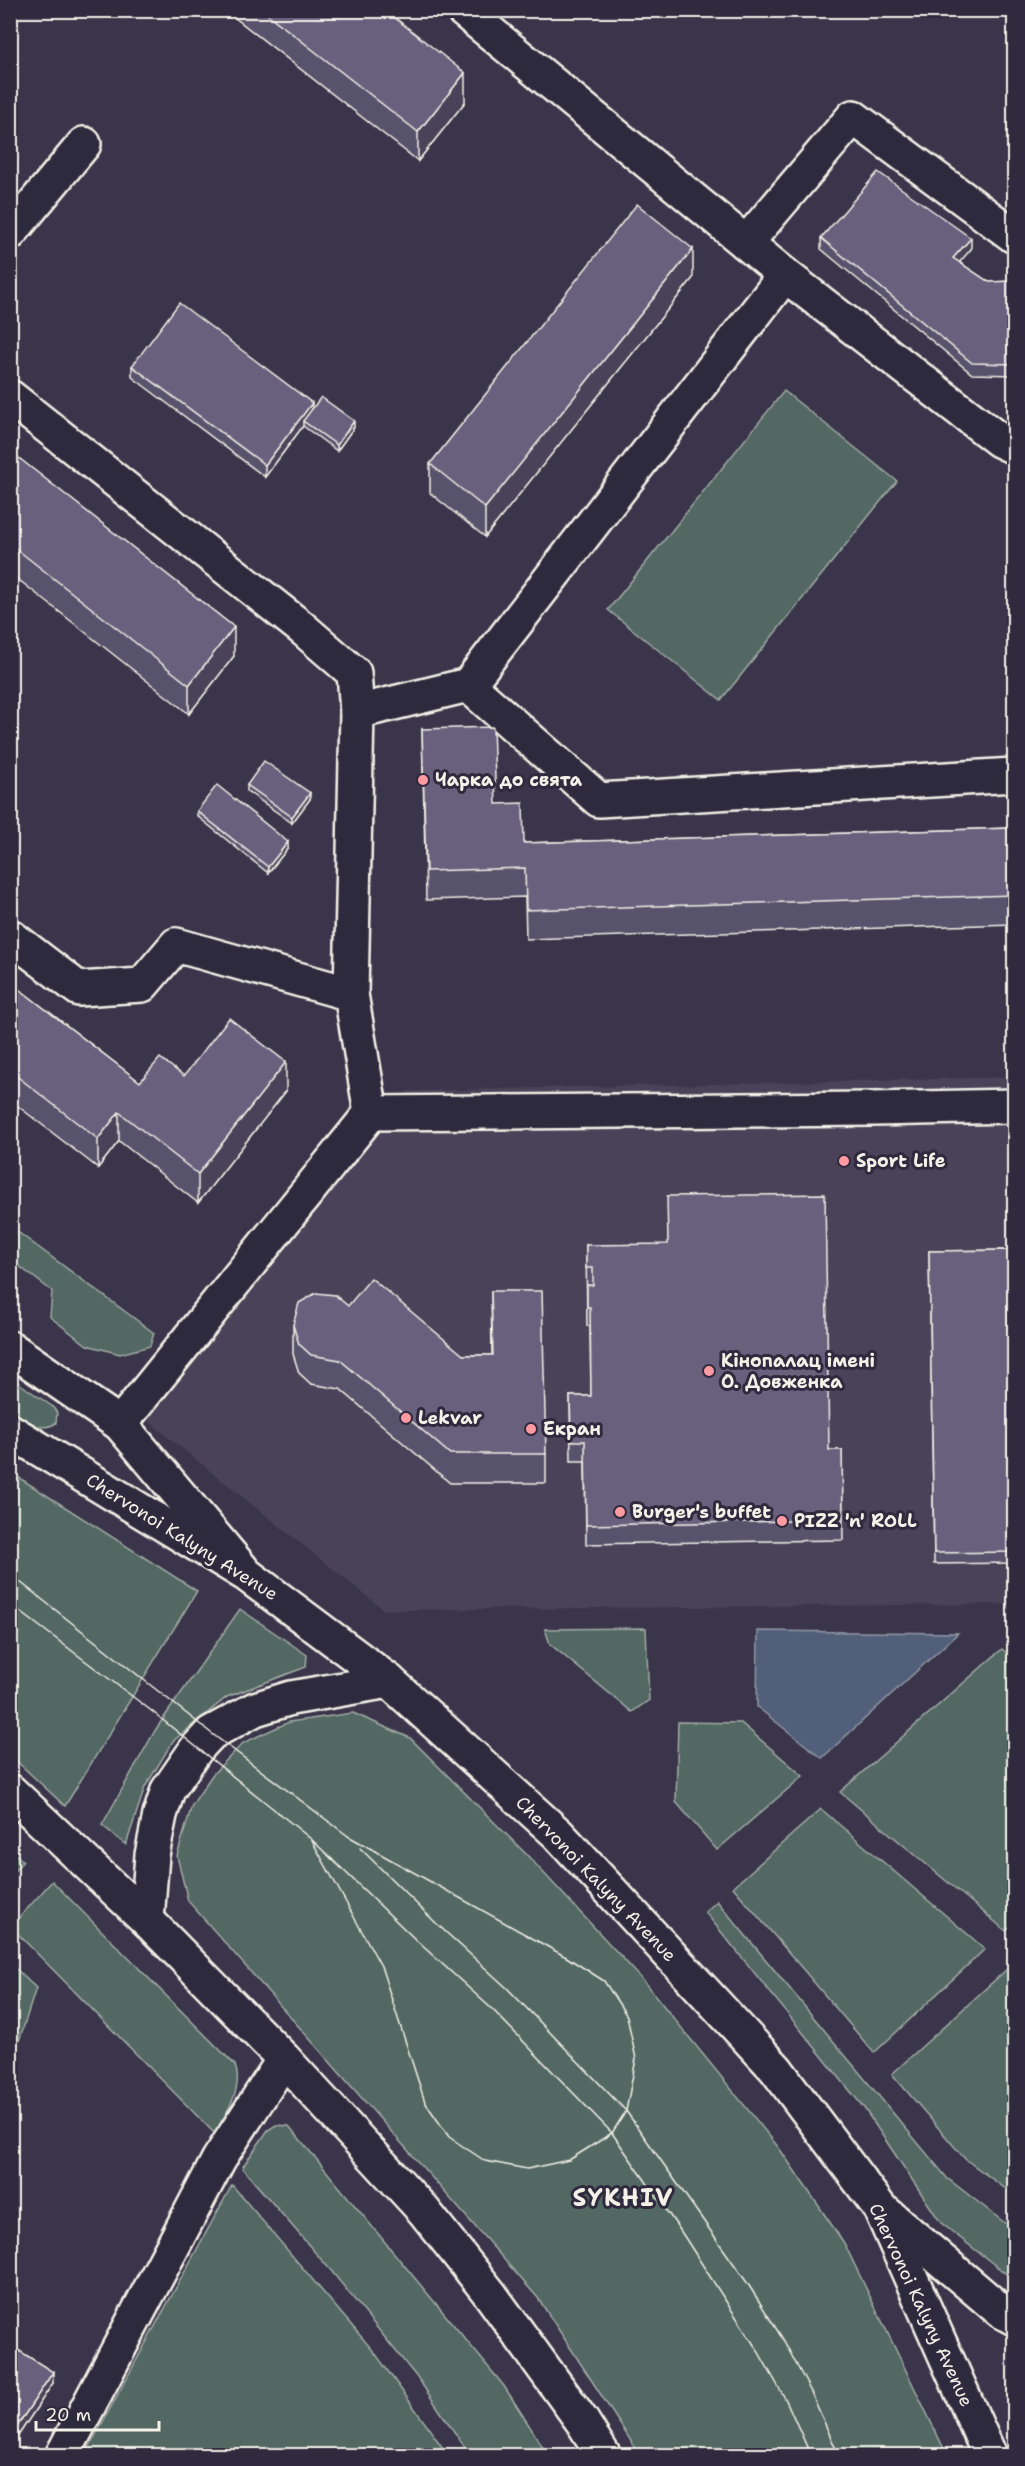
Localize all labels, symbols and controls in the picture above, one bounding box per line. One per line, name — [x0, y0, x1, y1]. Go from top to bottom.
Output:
place label: Чарка до свята — [435, 768, 583, 792]
marker: Чарка до свята — [416, 773, 430, 787]
place label: Sport Life — [856, 1149, 946, 1173]
marker: Sport Life — [837, 1154, 851, 1168]
place label: Кінопалац імені О. Довженка — [721, 1349, 875, 1394]
marker: Кінопалац імені О. Довженка — [702, 1364, 716, 1378]
place label: Lekvar — [418, 1406, 482, 1430]
marker: Lekvar — [399, 1411, 413, 1425]
place label: Екран — [543, 1417, 601, 1441]
marker: Екран — [524, 1422, 538, 1436]
street label: Chervonoi Kalyny Avenue — [82, 1468, 282, 1606]
place label: Burger's buffet — [632, 1500, 771, 1524]
marker: Burger's buffet — [613, 1505, 627, 1519]
place label: PIZZ 'n' ROLL — [794, 1509, 917, 1533]
marker: PIZZ 'n' ROLL — [775, 1514, 789, 1528]
street label: Chervonoi Kalyny Avenue — [510, 1791, 682, 1967]
district label: SYKHIV — [572, 2182, 674, 2214]
street label: Chervonoi Kalyny Avenue — [863, 2199, 979, 2411]
scale bar — [36, 2394, 159, 2432]
text: 20 m — [45, 2403, 91, 2427]

